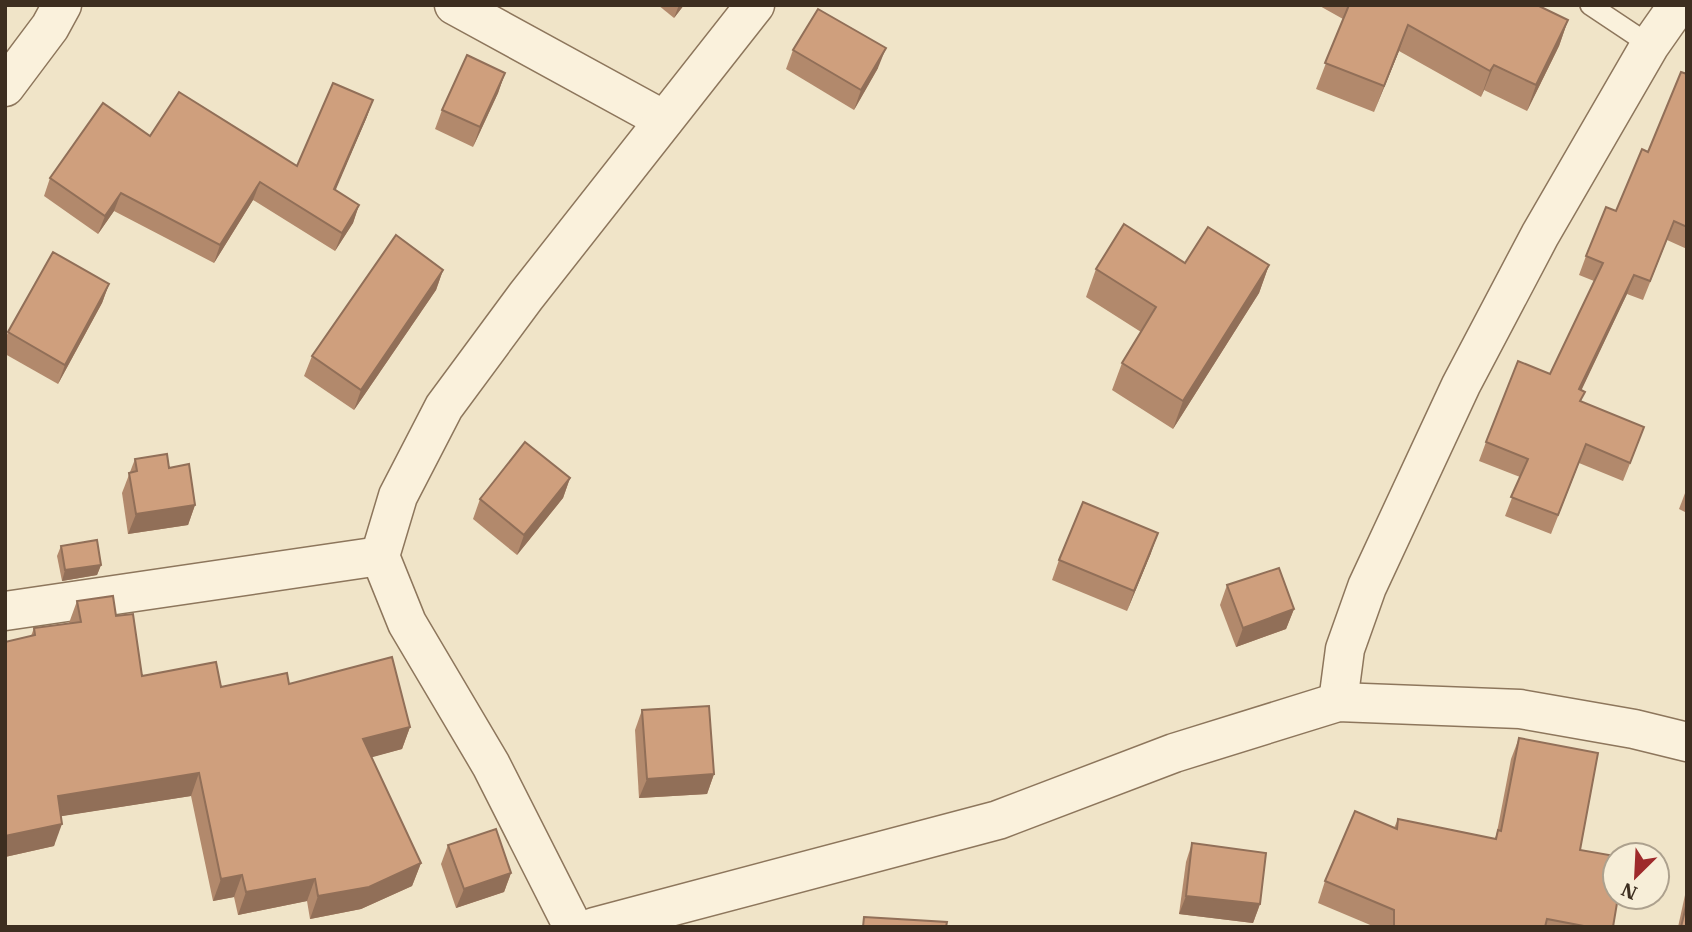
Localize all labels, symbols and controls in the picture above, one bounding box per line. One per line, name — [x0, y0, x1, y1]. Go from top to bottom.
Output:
north arrow — [1601, 841, 1671, 911]
text: N — [1617, 878, 1641, 906]

